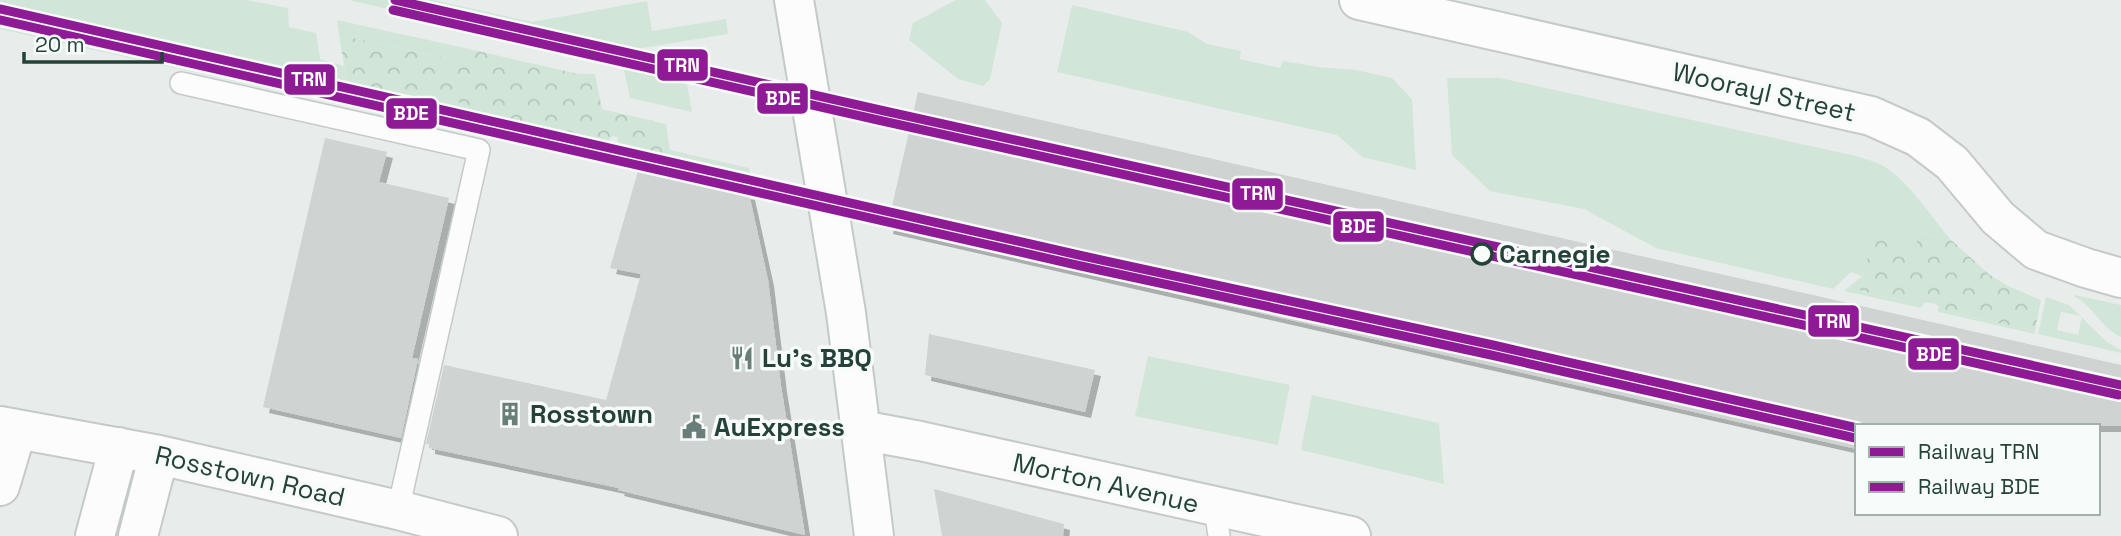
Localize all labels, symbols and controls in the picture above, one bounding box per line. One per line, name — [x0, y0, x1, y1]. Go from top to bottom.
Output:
scale bar — [24, 21, 163, 65]
text: 20 m — [35, 31, 85, 58]
line badge: TRN — [656, 48, 709, 82]
text: TRN — [664, 53, 700, 78]
street label: Woorayl Street — [1669, 54, 1859, 130]
line badge: TRN — [283, 63, 336, 96]
text: TRN — [291, 67, 327, 92]
line badge: BDE — [756, 82, 809, 115]
text: BDE — [765, 86, 801, 111]
line badge: BDE — [385, 97, 438, 130]
text: BDE — [393, 101, 429, 126]
line badge: TRN — [1231, 177, 1284, 211]
text: TRN — [1240, 181, 1276, 206]
line badge: BDE — [1332, 210, 1385, 243]
text: BDE — [1340, 214, 1376, 239]
place label: Carnegie — [1499, 237, 1611, 271]
marker: Carnegie — [1471, 243, 1493, 265]
line badge: TRN — [1807, 304, 1860, 338]
text: TRN — [1815, 309, 1851, 334]
line badge: BDE — [1907, 337, 1960, 371]
place label: Lu's BBQ — [762, 341, 872, 375]
text: BDE — [1916, 342, 1952, 367]
restaurant icon: Lu's BBQ — [728, 344, 756, 372]
place label: Rosstown — [530, 397, 653, 431]
building icon: Rosstown — [496, 400, 524, 428]
place label: AuExpress — [714, 410, 845, 444]
public building icon: AuExpress — [680, 413, 708, 441]
legend — [1855, 424, 2100, 515]
street label: Rosstown Road — [152, 438, 348, 514]
text: Railway TRN — [1918, 438, 2039, 465]
street label: Morton Avenue — [1010, 445, 1202, 521]
text: Railway BDE — [1918, 473, 2040, 500]

